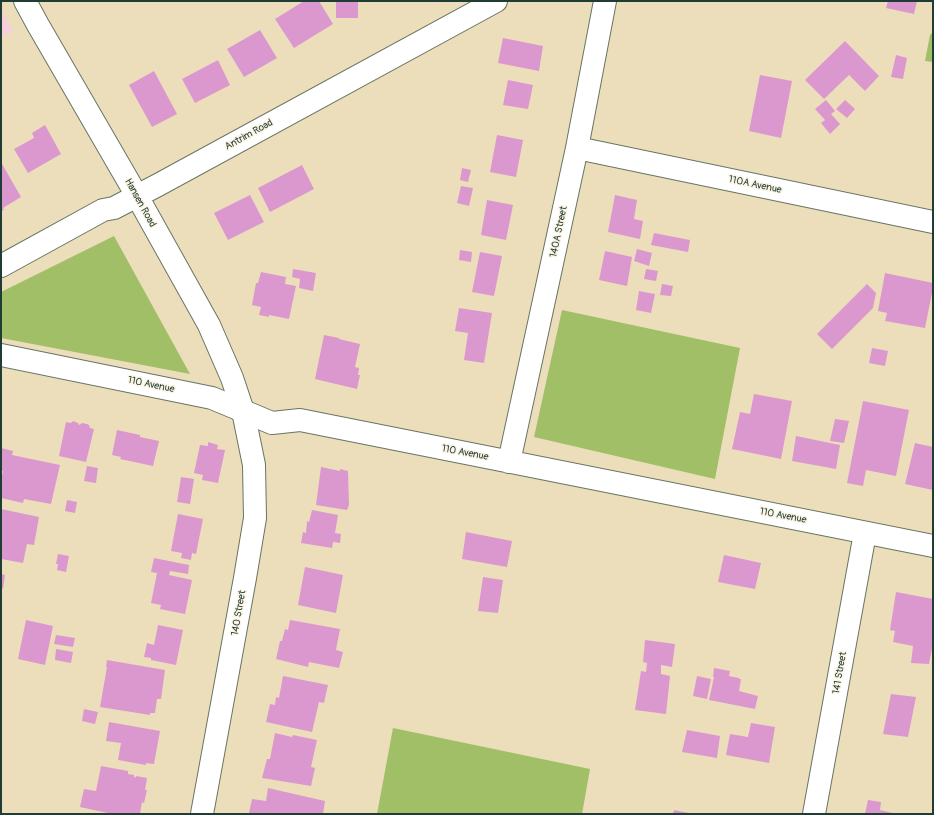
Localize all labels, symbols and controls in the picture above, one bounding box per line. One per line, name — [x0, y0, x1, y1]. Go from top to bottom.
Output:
street label: Antrim Road — [223, 117, 275, 153]
street label: 110A Avenue — [727, 174, 783, 196]
street label: Hansen Road — [122, 177, 158, 229]
street label: 140A Street — [548, 205, 570, 259]
street label: 110 Avenue — [126, 374, 176, 396]
street label: 110 Avenue — [441, 443, 489, 463]
street label: 110 Avenue — [759, 506, 807, 526]
street label: 140 Street — [229, 589, 249, 637]
street label: 141 Street — [830, 651, 850, 695]

